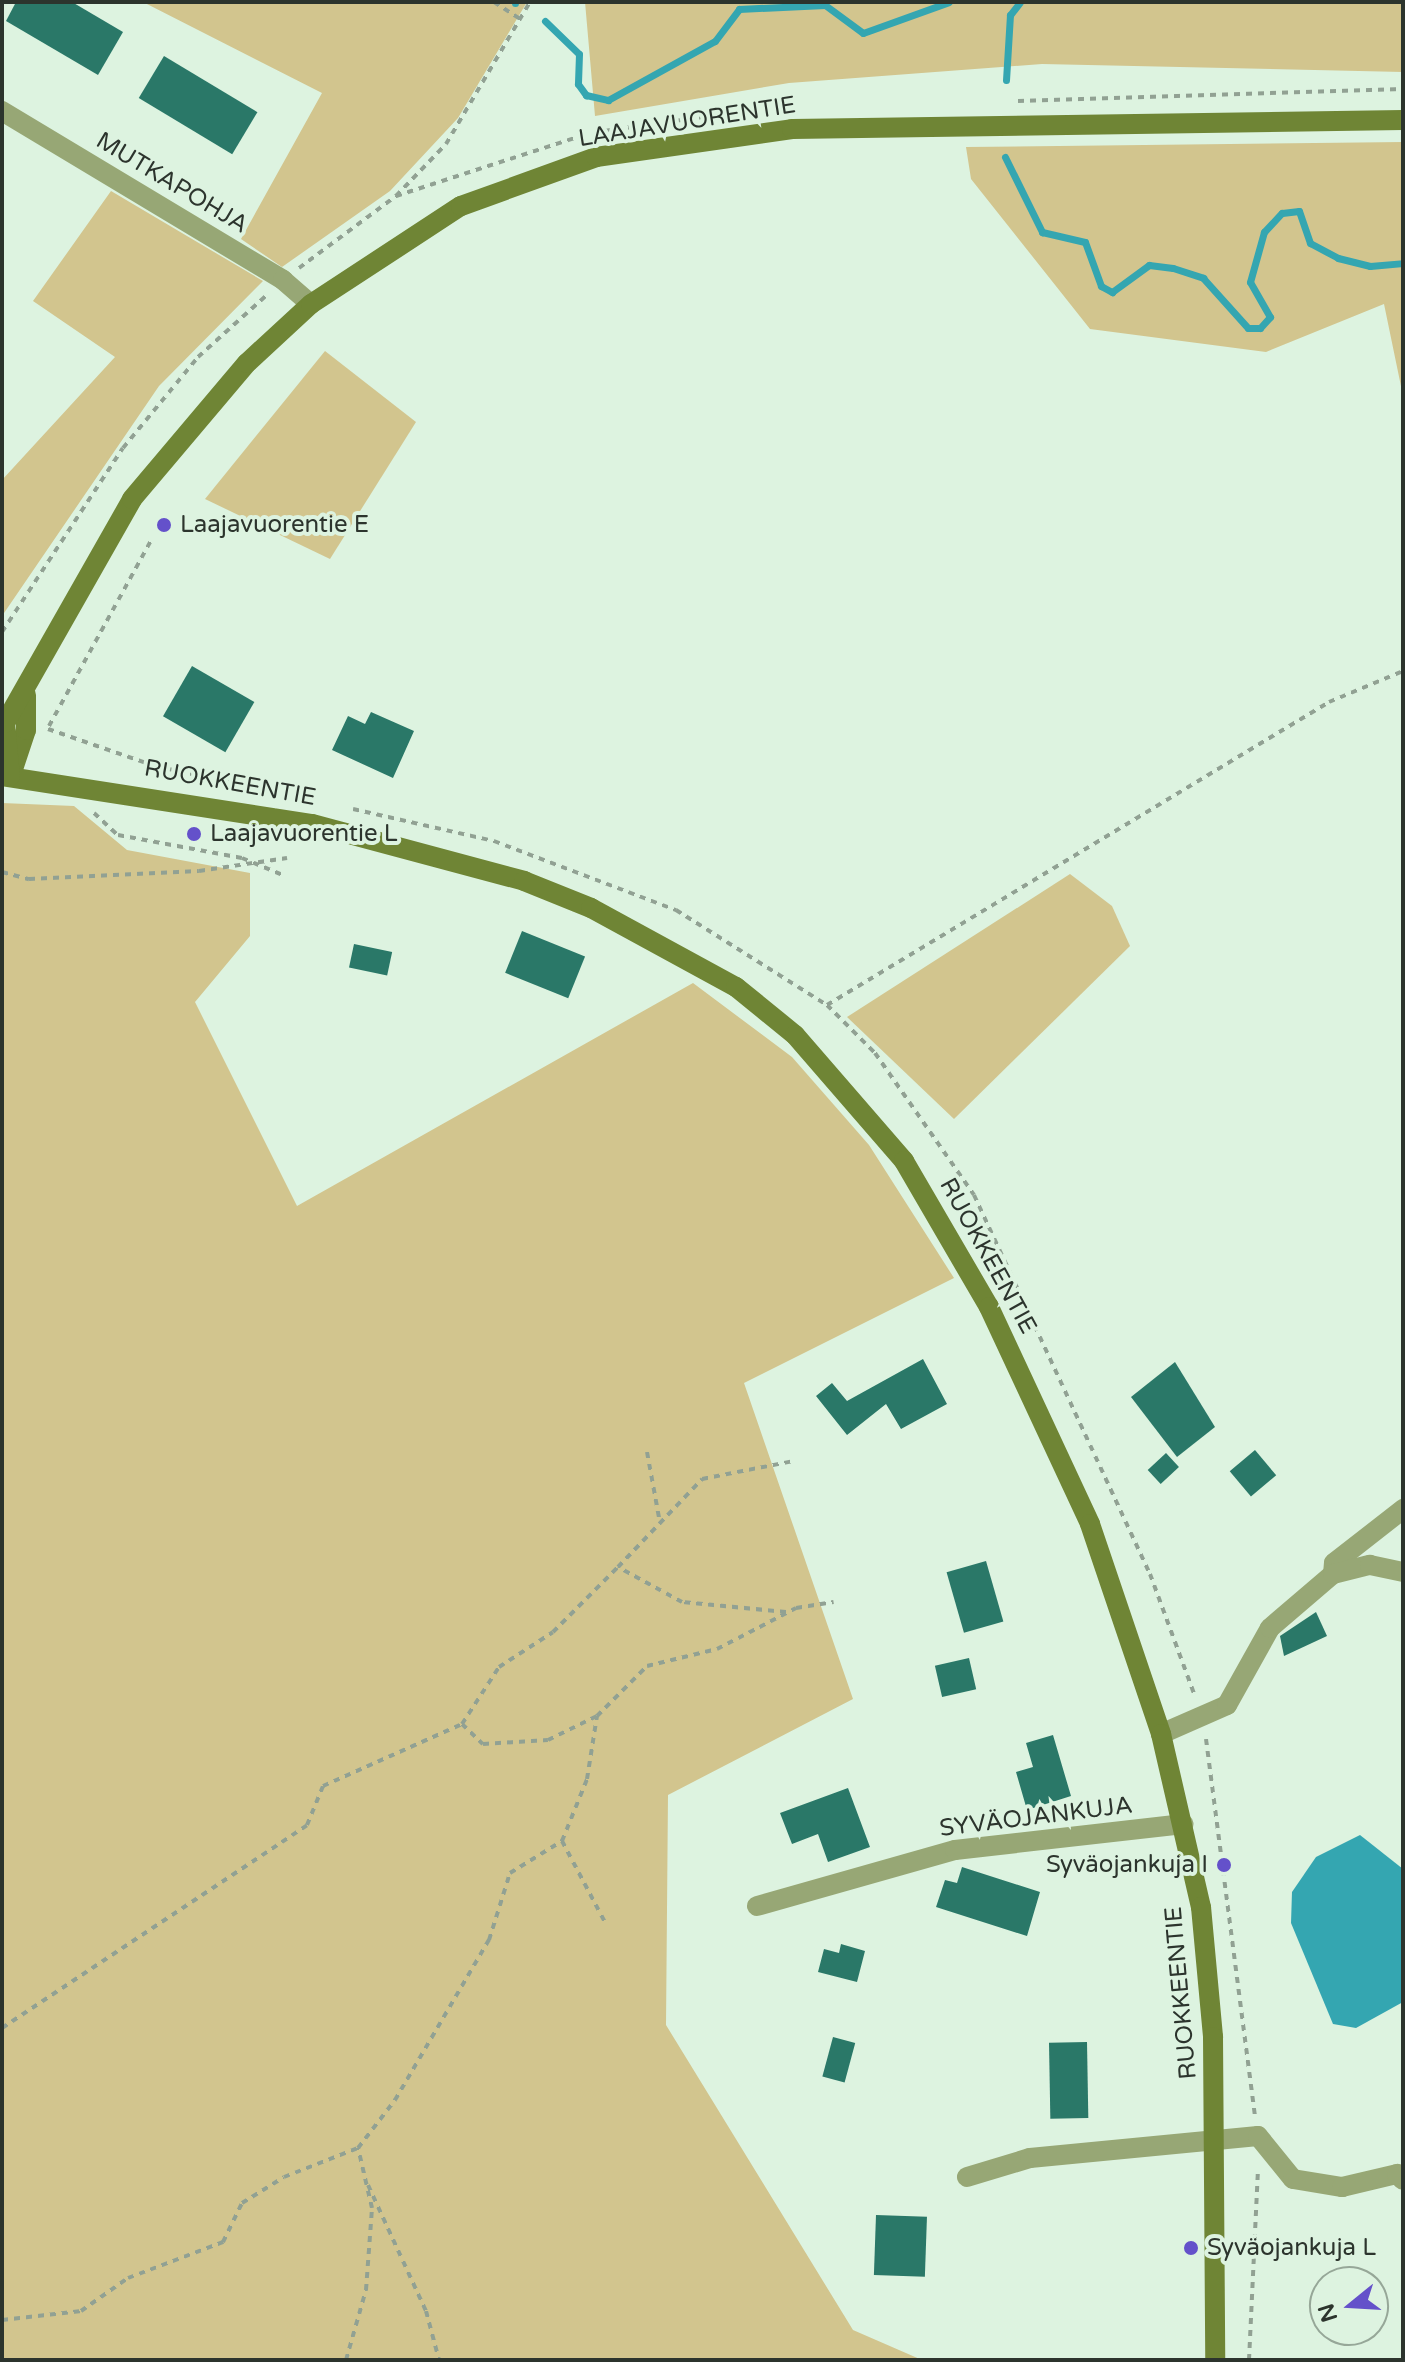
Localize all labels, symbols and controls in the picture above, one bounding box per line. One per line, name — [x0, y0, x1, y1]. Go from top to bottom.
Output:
street label: LAAJAVUORENTIE — [576, 91, 798, 153]
street label: MUTKAPOHJA — [91, 126, 253, 240]
place label: Laajavuorentie E — [180, 511, 369, 539]
marker: Laajavuorentie E — [155, 516, 173, 534]
street label: RUOKKEENTIE — [142, 754, 318, 812]
place label: Laajavuorentie L — [210, 820, 398, 848]
marker: Laajavuorentie L — [185, 825, 203, 843]
street label: RUOKKEENTIE — [933, 1173, 1043, 1339]
street label: SYVÄOJANKUJA — [938, 1791, 1134, 1843]
place label: Syväojankuja I — [1046, 1851, 1208, 1879]
marker: Syväojankuja I — [1215, 1856, 1233, 1874]
street label: RUOKKEENTIE — [1159, 1905, 1203, 2081]
place label: Syväojankuja L — [1207, 2234, 1376, 2262]
marker: Syväojankuja L — [1182, 2239, 1200, 2257]
north arrow — [1309, 2266, 1389, 2346]
text: N — [1313, 2300, 1343, 2325]

